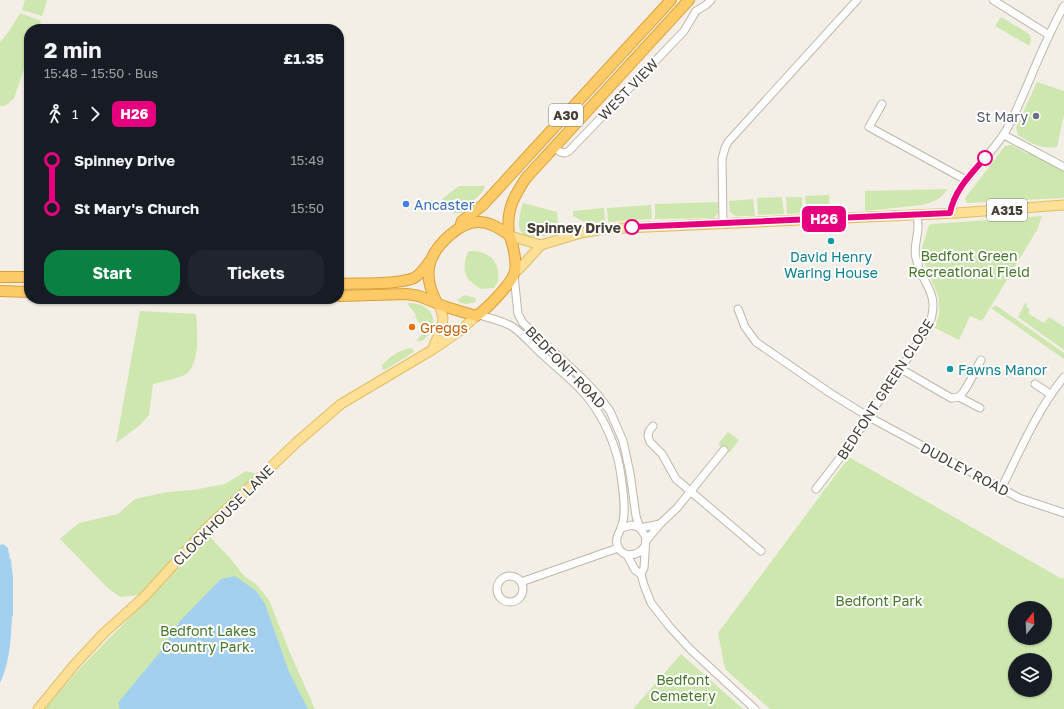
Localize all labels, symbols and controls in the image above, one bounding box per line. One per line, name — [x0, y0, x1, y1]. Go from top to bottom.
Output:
text: 2 min — [44, 36, 102, 63]
text: £1.35 — [283, 49, 324, 67]
street label: WEST VIEW — [595, 54, 662, 123]
text: 15:48 – 15:50 · Bus — [44, 65, 158, 81]
icon: walk — [44, 103, 66, 125]
icon: forward — [84, 103, 106, 125]
road number: A30 — [549, 104, 583, 126]
text: H26 — [120, 105, 148, 122]
text: 1 — [72, 106, 78, 122]
place label: St Mary — [977, 108, 1028, 125]
marker: St Mary — [1031, 111, 1041, 121]
unlabelled marker — [977, 150, 993, 166]
text: Spinney Drive — [74, 151, 175, 169]
text: 15:49 — [290, 152, 324, 168]
place label: Ancaster — [414, 196, 475, 213]
text: St Mary's Church — [74, 199, 199, 217]
marker: Ancaster — [401, 199, 411, 209]
road number: A315 — [987, 199, 1027, 221]
text: 15:50 — [291, 200, 324, 216]
line badge: H26 — [801, 206, 847, 232]
text: H26 — [810, 210, 838, 227]
place label: Spinney Drive — [527, 219, 621, 236]
marker: Spinney Drive — [624, 219, 640, 235]
marker: David Henry Waring House — [826, 236, 836, 246]
park label: Bedfont Green Recreational Field — [908, 247, 1030, 280]
place label: David Henry Waring House — [784, 248, 878, 281]
button: Start — [44, 250, 180, 296]
button: Tickets — [188, 250, 324, 296]
street label: BEDFONT GREEN CLOSE — [833, 315, 937, 463]
place label: Greggs — [420, 319, 468, 336]
marker: Greggs — [407, 322, 417, 332]
street label: BEDFONT ROAD — [522, 322, 610, 412]
place label: Fawns Manor — [958, 361, 1048, 378]
marker: Fawns Manor — [945, 364, 955, 374]
street label: DUDLEY ROAD — [918, 439, 1012, 499]
street label: CLOCKHOUSE LANE — [169, 461, 277, 569]
park label: Bedfont Park — [835, 592, 923, 609]
north arrow — [1008, 601, 1052, 645]
map controls — [1008, 601, 1052, 697]
park label: Bedfont Lakes Country Park. — [160, 622, 256, 655]
button: layers — [1008, 653, 1052, 697]
park label: Bedfont Cemetery — [650, 671, 716, 704]

